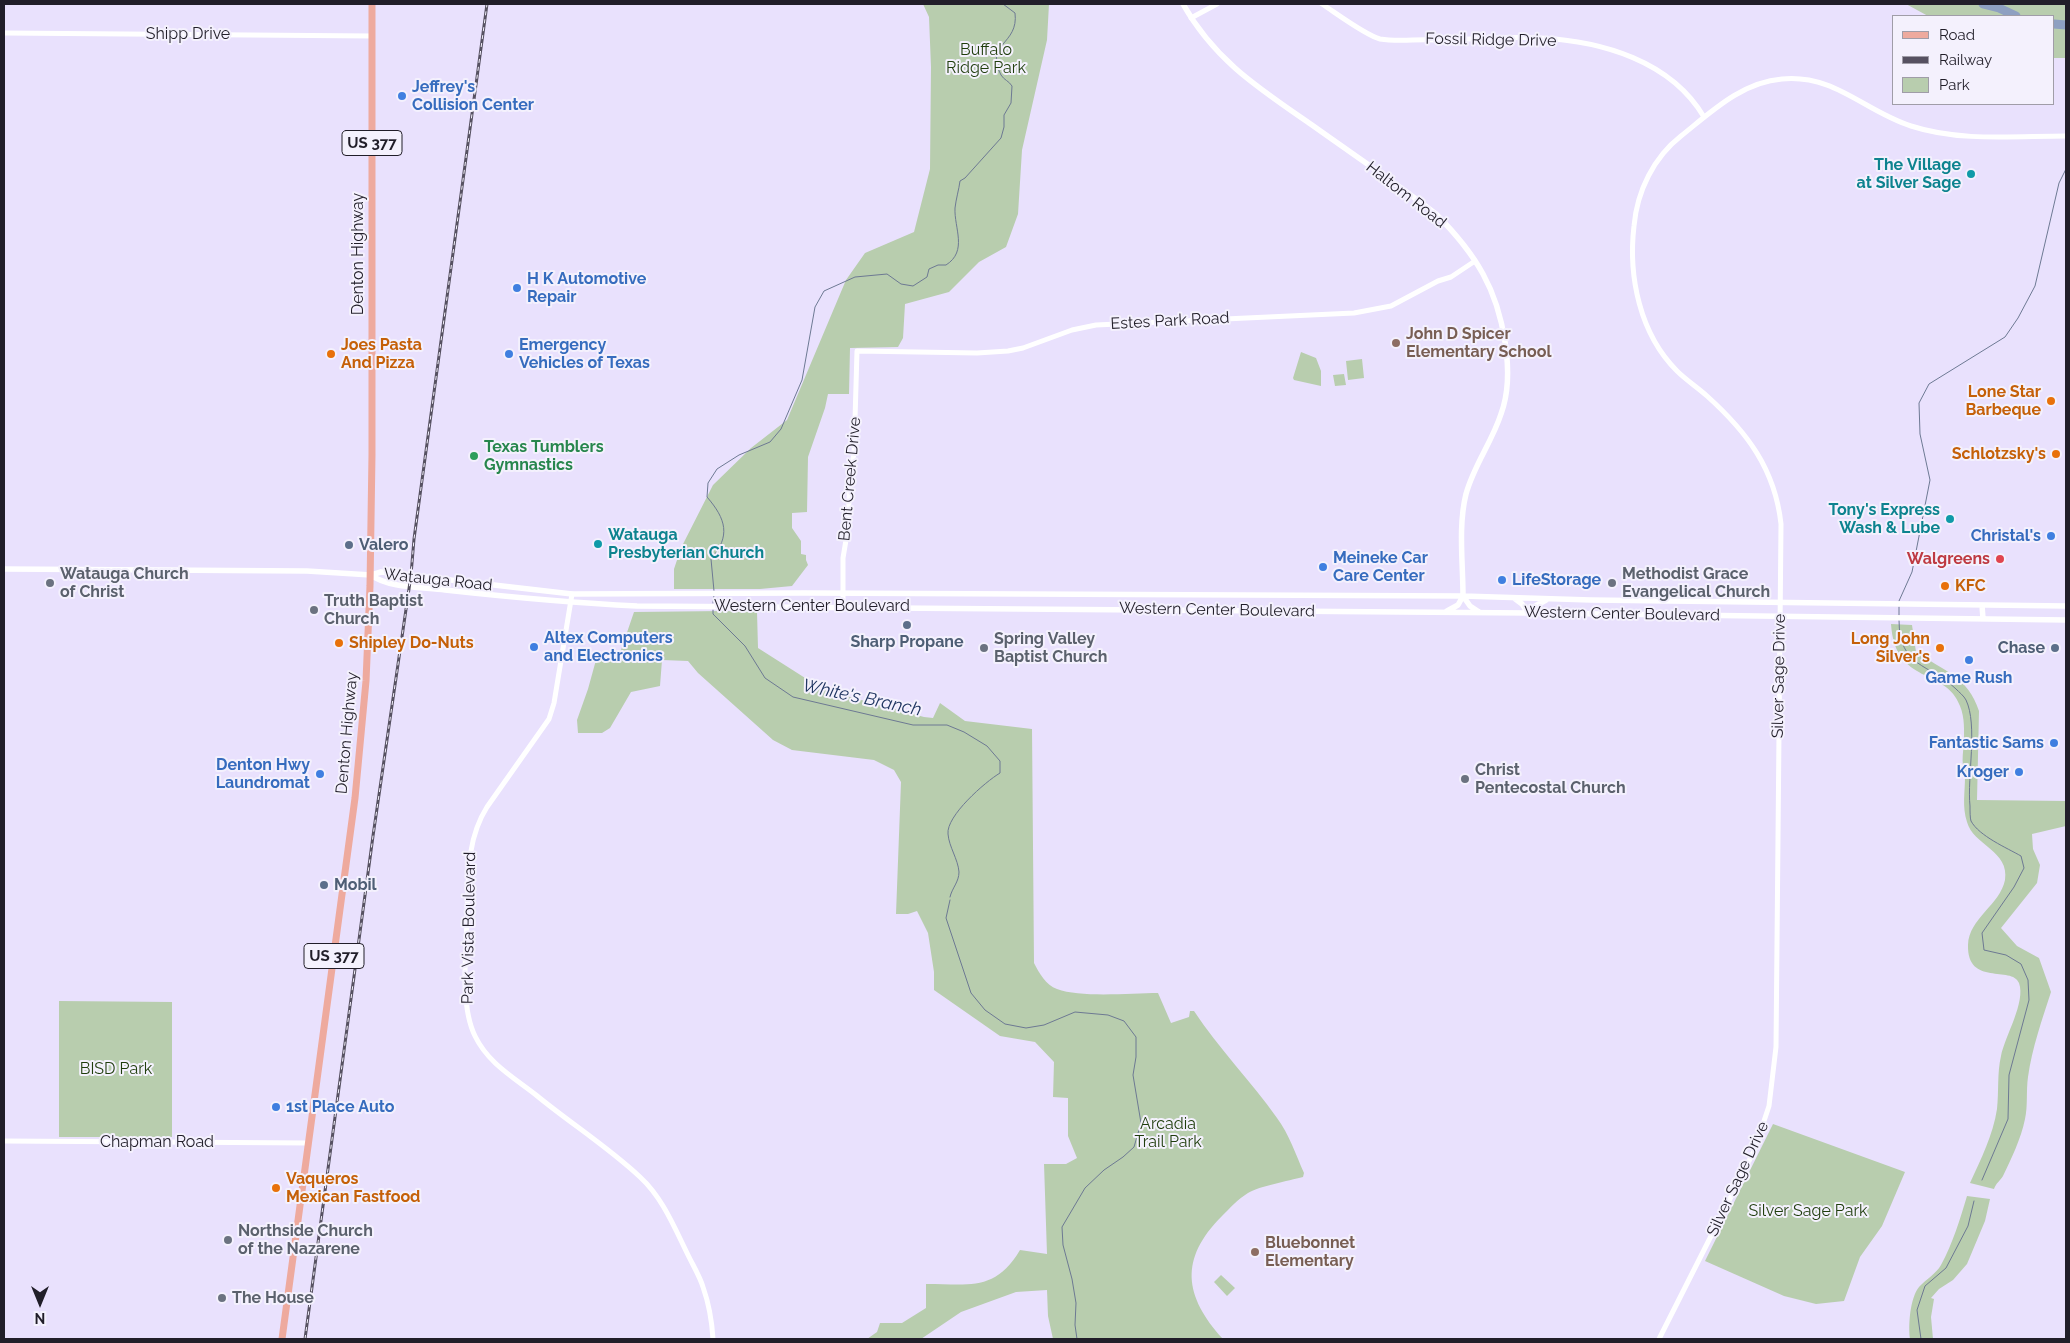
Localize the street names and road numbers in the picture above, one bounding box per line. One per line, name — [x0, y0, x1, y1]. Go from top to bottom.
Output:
street label: Shipp Drive — [146, 24, 230, 44]
street label: Fossil Ridge Drive — [1425, 29, 1557, 51]
road number: US 377 — [342, 130, 402, 156]
street label: Haltom Road — [1362, 158, 1450, 232]
street label: Denton Highway — [348, 193, 368, 315]
street label: Estes Park Road — [1110, 308, 1230, 334]
street label: Bent Creek Drive — [835, 416, 865, 542]
street label: Watauga Road — [383, 565, 493, 595]
street label: Western Center Boulevard — [714, 596, 910, 616]
street label: Western Center Boulevard — [1119, 599, 1315, 621]
street label: Western Center Boulevard — [1524, 603, 1720, 625]
street label: Silver Sage Drive — [1768, 614, 1790, 738]
street label: Denton Highway — [332, 671, 362, 795]
street label: Park Vista Boulevard — [458, 852, 480, 1004]
road number: US 377 — [304, 944, 364, 968]
street label: Silver Sage Drive — [1703, 1118, 1773, 1240]
street label: Chapman Road — [100, 1132, 214, 1152]

